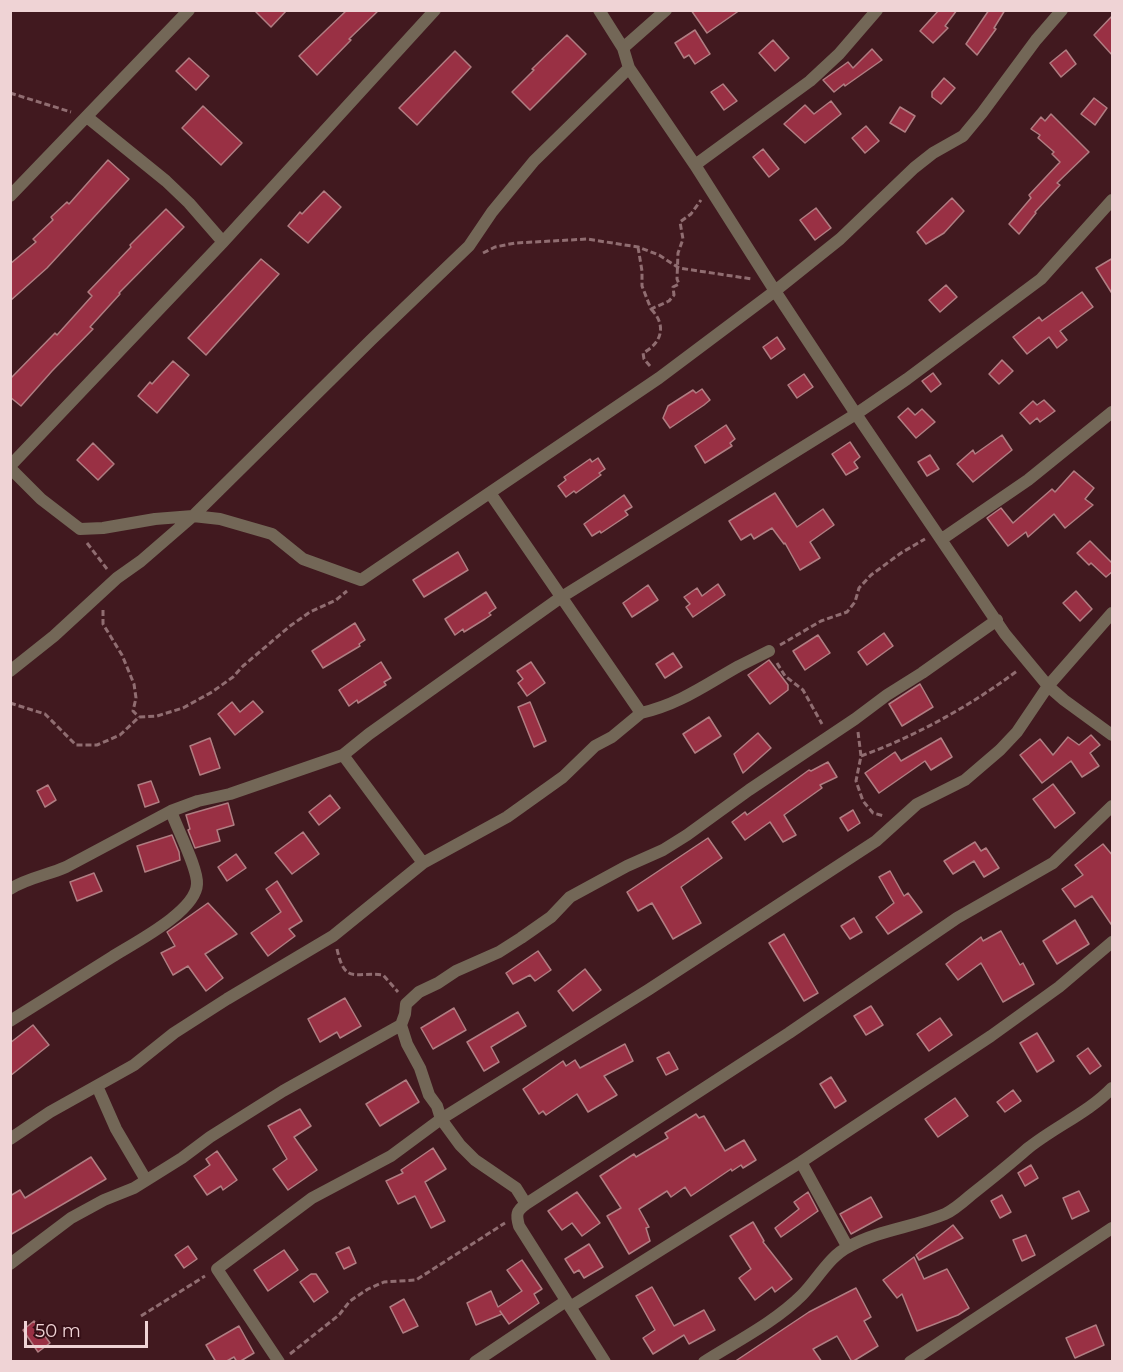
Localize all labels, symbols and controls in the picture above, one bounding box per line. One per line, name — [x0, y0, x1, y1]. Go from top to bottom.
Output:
scale bar — [27, 1309, 152, 1347]
text: 50 m — [35, 1320, 81, 1342]

